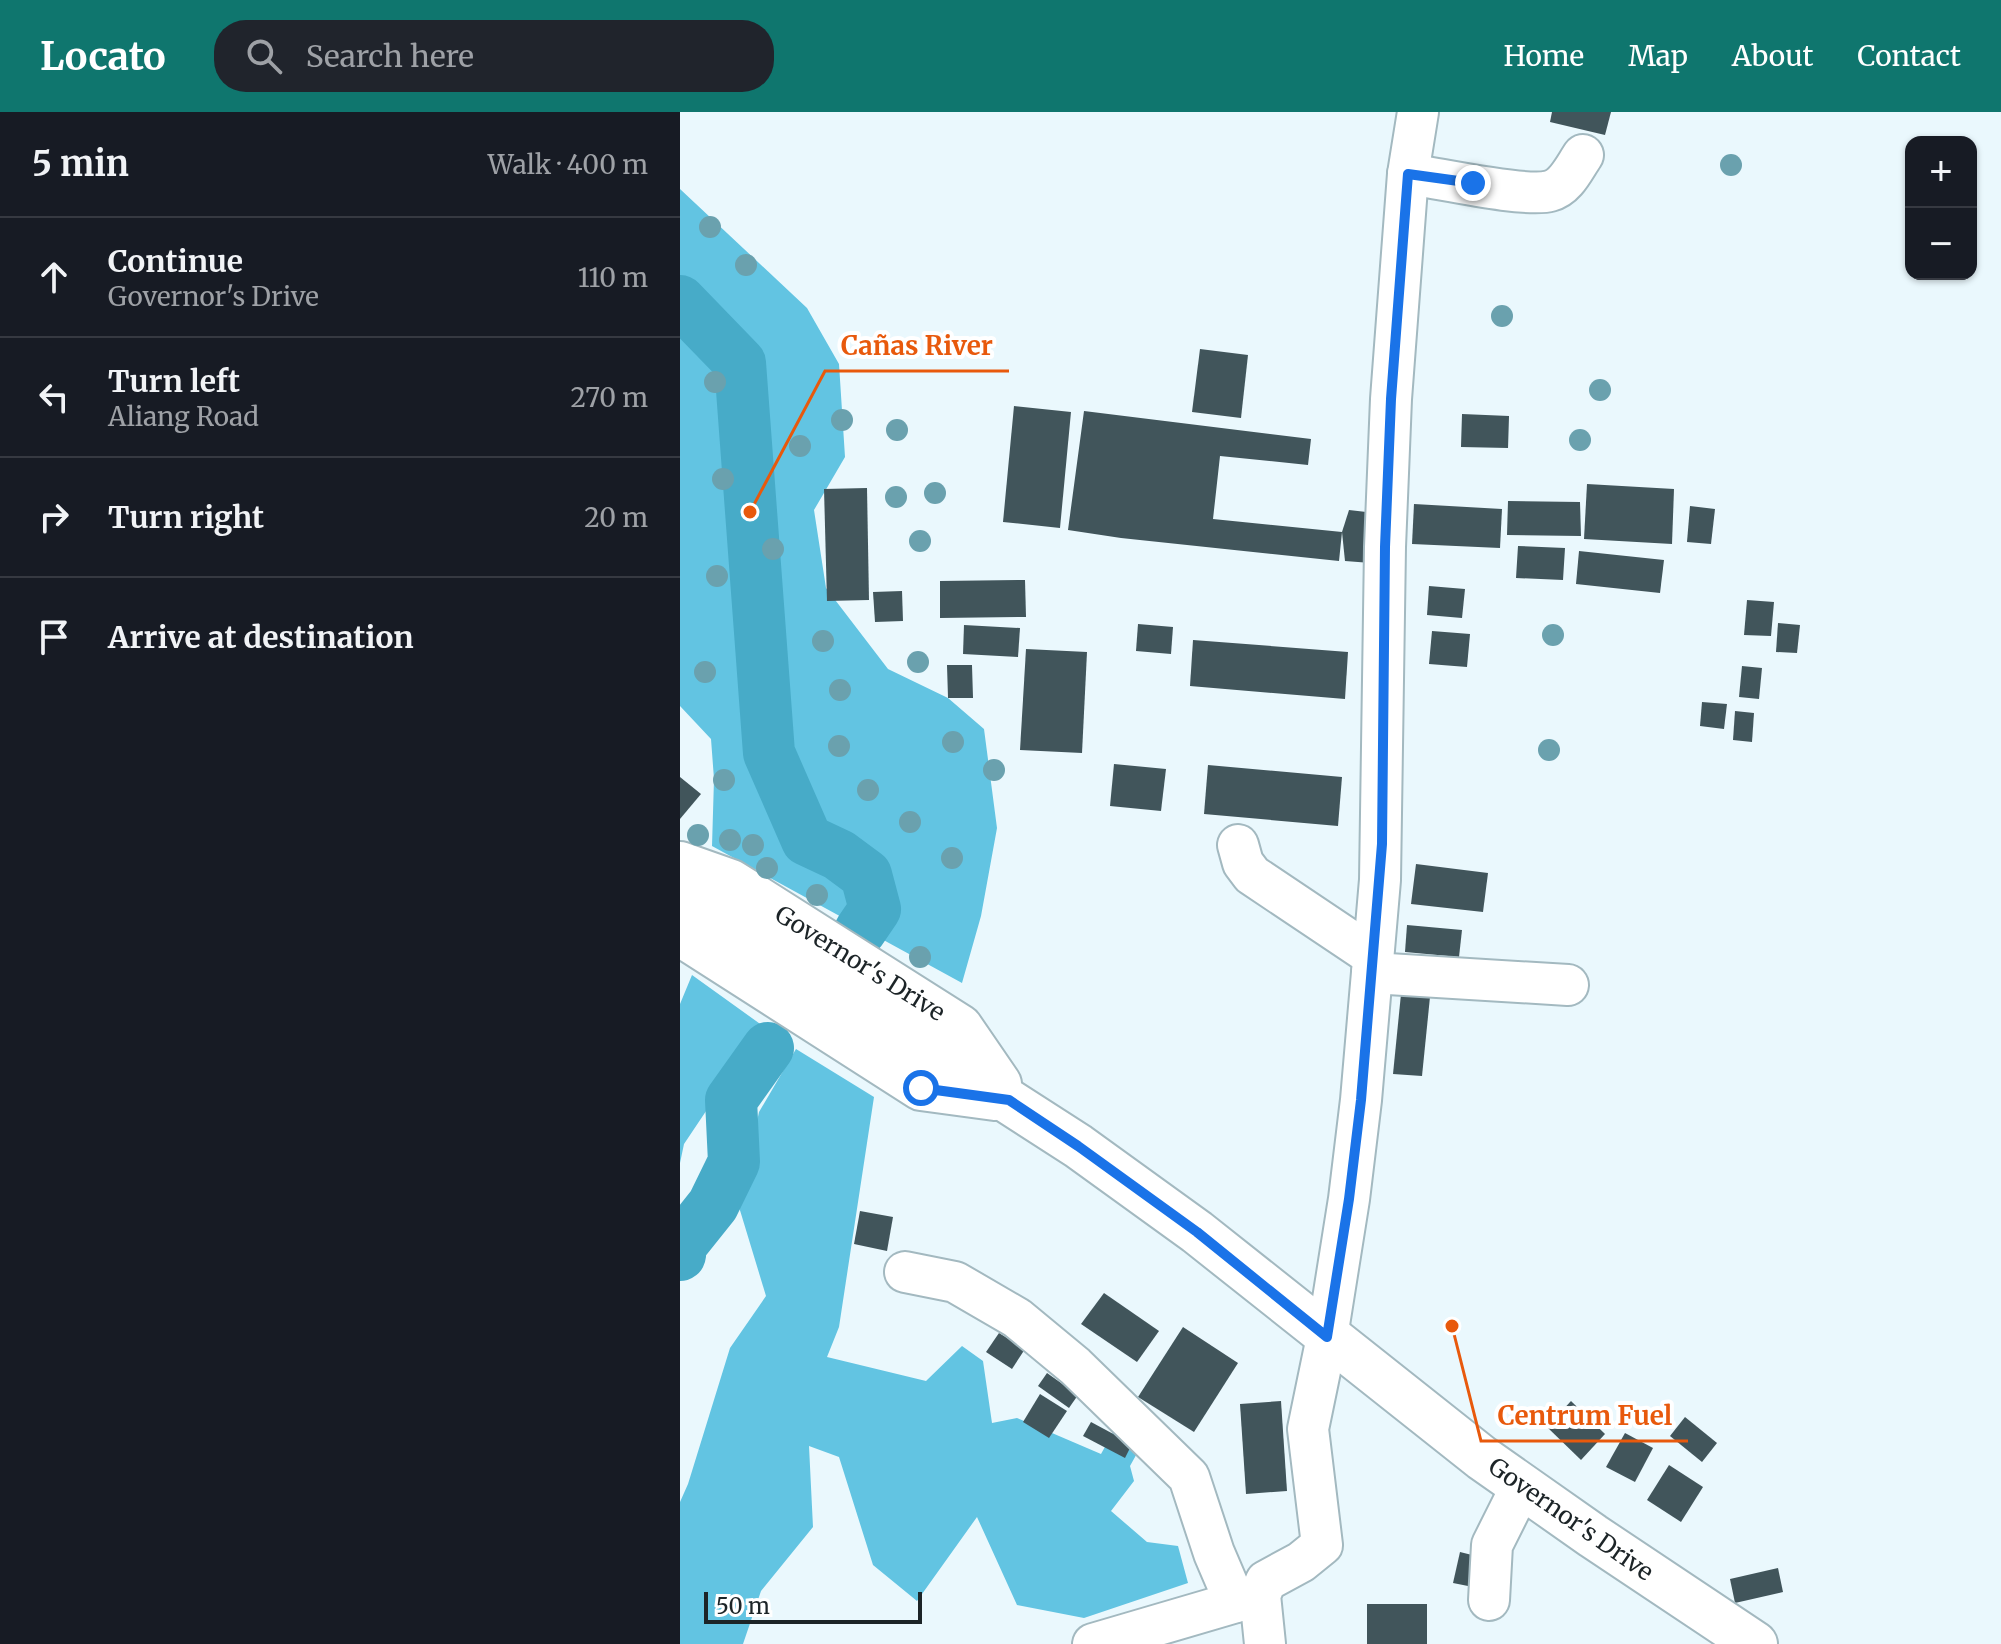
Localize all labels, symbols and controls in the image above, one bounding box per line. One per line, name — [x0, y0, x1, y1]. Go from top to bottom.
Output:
search box — [214, 20, 774, 92]
text: Locato — [40, 33, 166, 80]
icon: search — [242, 34, 286, 78]
text: Search here — [306, 37, 474, 75]
text: Home — [1503, 38, 1584, 74]
text: Map — [1628, 38, 1688, 74]
text: About — [1732, 38, 1813, 74]
text: Contact — [1857, 38, 1961, 74]
map controls — [1905, 136, 1977, 280]
button: + — [1905, 136, 1977, 208]
text: 5 min — [32, 143, 129, 185]
text: Walk · 400 m — [488, 148, 648, 181]
route end — [1455, 165, 1491, 201]
button: − — [1905, 208, 1977, 280]
text: Continue — [108, 242, 243, 280]
icon: ahead — [32, 255, 76, 299]
text: 110 m — [578, 261, 648, 294]
text: Governor's Drive — [108, 280, 319, 313]
callout: Cañas River — [825, 321, 1009, 371]
text: Cañas River — [841, 329, 993, 362]
text: Turn left — [108, 362, 240, 400]
icon: left — [32, 375, 76, 419]
text: 270 m — [571, 381, 648, 414]
text: Aliang Road — [108, 400, 259, 433]
icon: right — [32, 495, 76, 539]
text: Turn right — [108, 498, 264, 536]
text: 20 m — [584, 501, 648, 534]
icon: arrive — [32, 615, 76, 659]
text: Arrive at destination — [108, 618, 414, 656]
street label: Governor's Drive — [769, 898, 951, 1028]
route start — [903, 1070, 939, 1106]
callout: Centrum Fuel — [1481, 1391, 1688, 1441]
text: Centrum Fuel — [1498, 1399, 1672, 1432]
street label: Governor's Drive — [1482, 1450, 1660, 1588]
scale bar — [704, 1588, 922, 1624]
text: 50 m — [716, 1592, 770, 1620]

